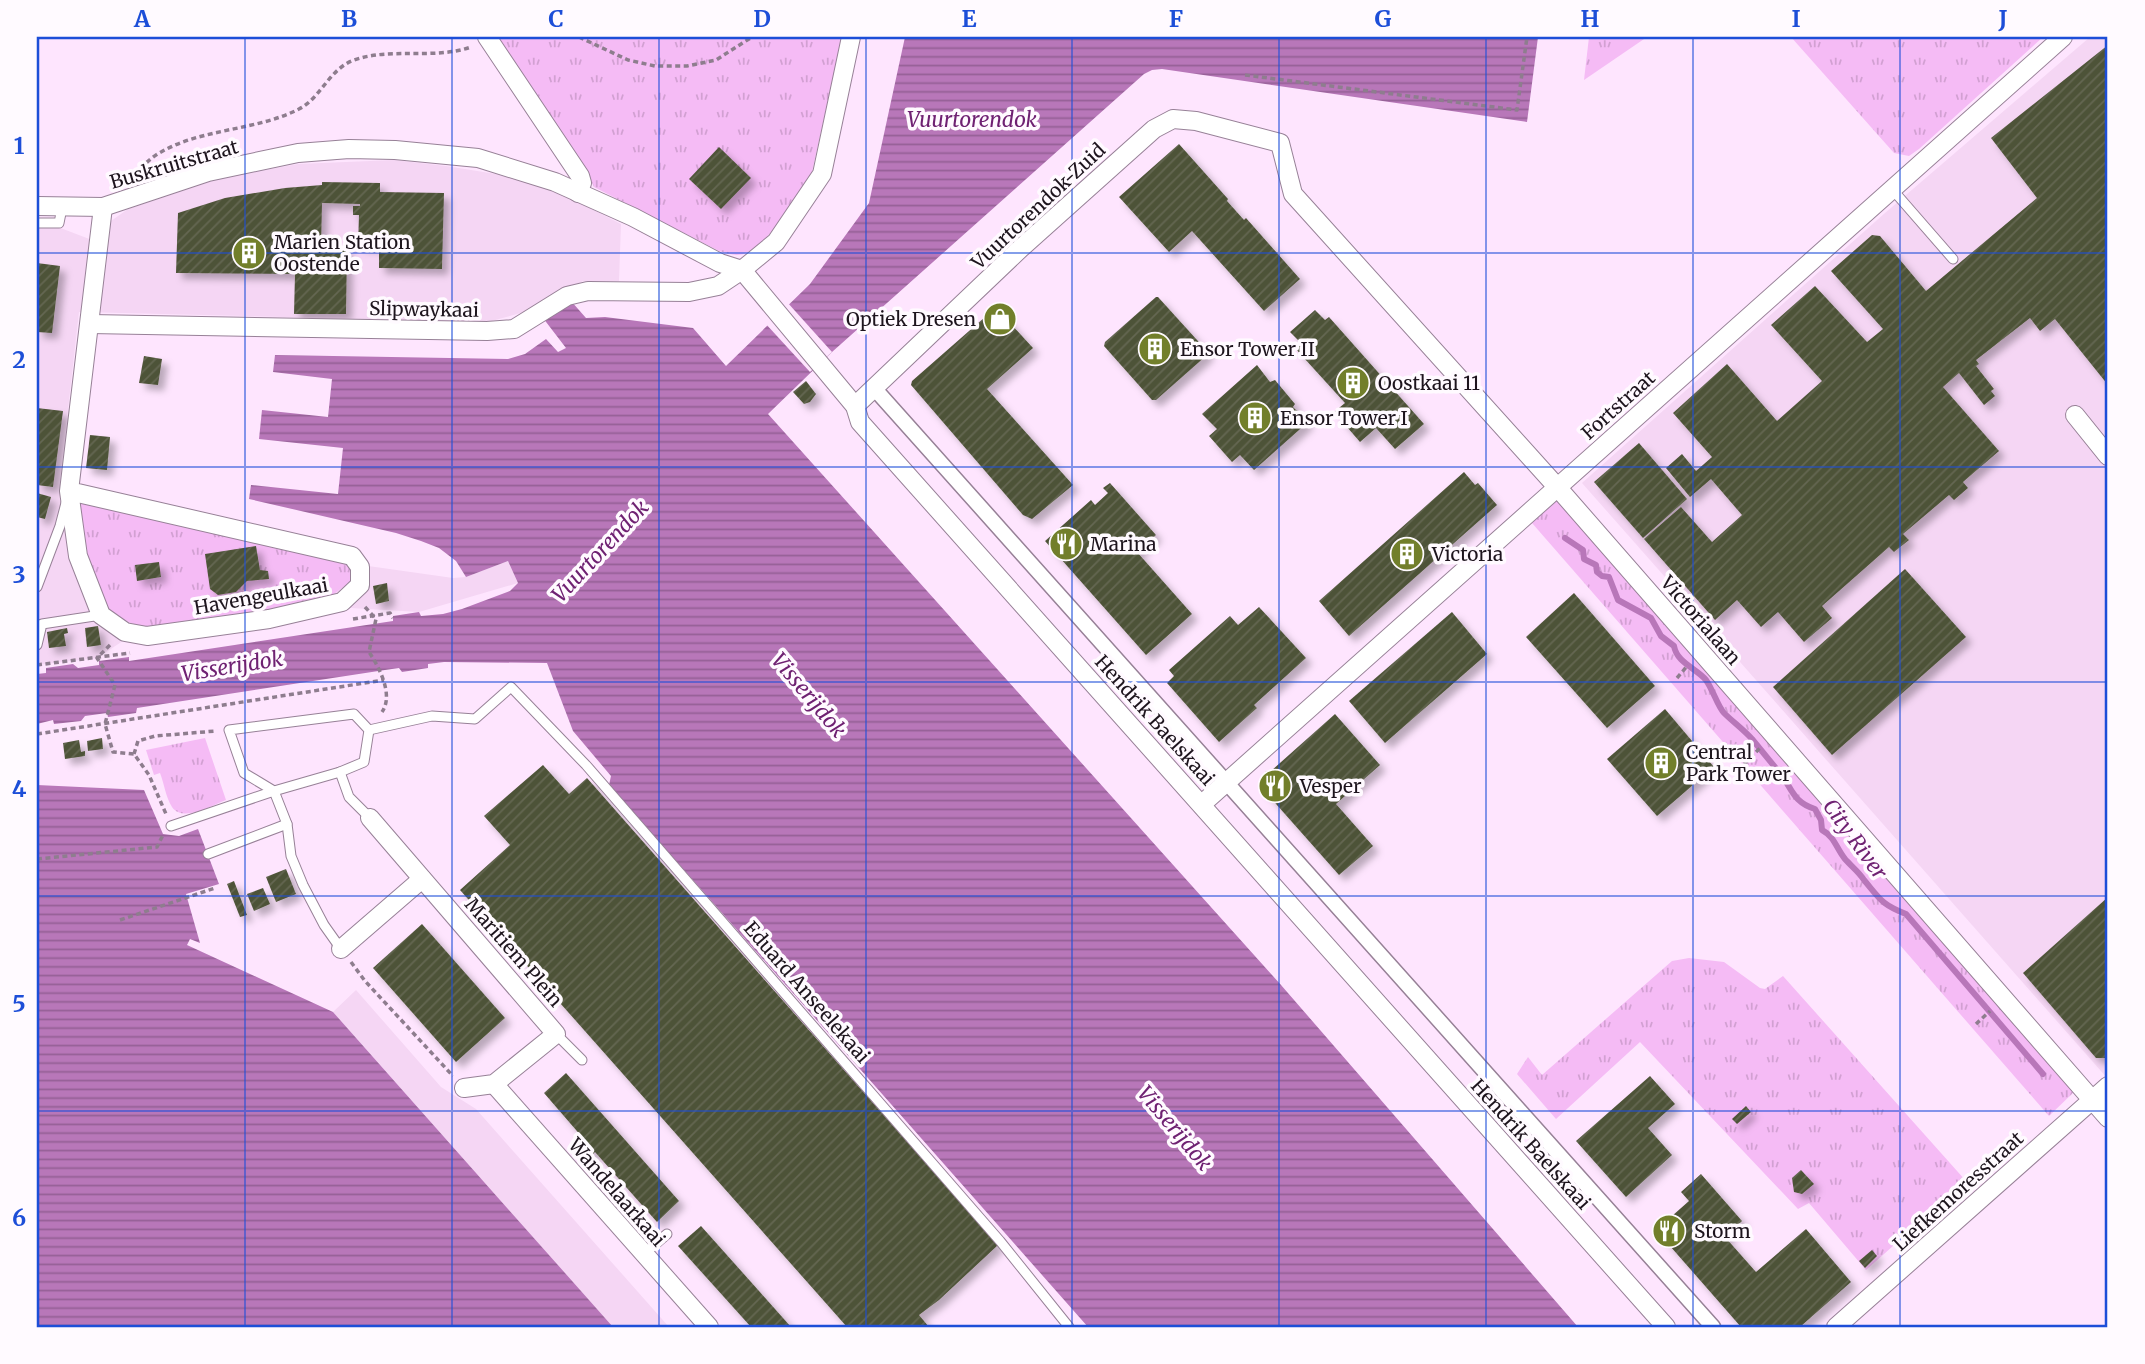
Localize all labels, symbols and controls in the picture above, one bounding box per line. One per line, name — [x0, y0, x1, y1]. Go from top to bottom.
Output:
text: A — [133, 4, 151, 33]
text: B — [341, 4, 357, 33]
text: C — [548, 4, 564, 33]
text: D — [753, 4, 771, 33]
text: E — [961, 4, 977, 33]
text: F — [1169, 4, 1183, 33]
text: G — [1375, 4, 1392, 33]
text: H — [1581, 4, 1600, 33]
text: I — [1791, 4, 1801, 33]
text: J — [1997, 4, 2008, 33]
water label: Vuurtorendok — [907, 106, 1038, 133]
text: 1 — [14, 131, 25, 160]
street label: Buskruitstraat — [107, 134, 242, 194]
street label: Vuurtorendok-Zuid — [965, 138, 1110, 275]
place label: Marien Station Oostende — [274, 230, 411, 276]
building icon: Marien Station Oostende — [230, 234, 268, 272]
street label: Slipwaykaai — [369, 296, 479, 322]
shop icon: Optiek Dresen — [981, 300, 1019, 338]
place label: Optiek Dresen — [846, 307, 976, 331]
building icon: Ensor Tower II — [1136, 330, 1174, 368]
place label: Ensor Tower II — [1180, 337, 1315, 361]
text: 2 — [12, 345, 26, 374]
building icon: Oostkaai 11 — [1334, 364, 1372, 402]
street label: Fortstraat — [1576, 365, 1660, 444]
place label: Oostkaai 11 — [1378, 371, 1480, 395]
building icon: Ensor Tower I — [1236, 399, 1274, 437]
place label: Ensor Tower I — [1280, 406, 1408, 430]
water label: Vuurtorendok — [546, 494, 655, 608]
restaurant icon: Marina — [1047, 525, 1085, 563]
place label: Marina — [1090, 532, 1157, 556]
building icon: Victoria — [1388, 535, 1426, 573]
place label: Victoria — [1431, 542, 1503, 566]
text: 3 — [12, 560, 26, 589]
street label: Victorialaan — [1655, 570, 1746, 670]
street label: Havengeulkaai — [192, 572, 330, 620]
water label: Visserijdok — [179, 645, 285, 687]
water label: Visserijdok — [766, 647, 853, 743]
street label: Hendrik Baelskaai — [1090, 650, 1220, 790]
place label: Central Park Tower — [1686, 740, 1791, 786]
building icon: Central Park Tower — [1642, 744, 1680, 782]
restaurant icon: Vesper — [1256, 767, 1294, 805]
text: 4 — [12, 774, 27, 803]
place label: Vesper — [1299, 774, 1362, 798]
water label: City River — [1817, 794, 1893, 885]
street label: Maritiem Plein — [460, 892, 568, 1012]
street label: Eduard Anseelekaai — [739, 916, 875, 1068]
text: 5 — [12, 989, 26, 1018]
street label: Hendrik Baelskaai — [1466, 1074, 1596, 1214]
water label: Visserijdok — [1132, 1080, 1219, 1176]
street label: Liefkemoresstraat — [1888, 1126, 2029, 1256]
street label: Wandelaarkaai — [563, 1132, 671, 1251]
text: 6 — [12, 1203, 26, 1232]
restaurant icon: Storm — [1650, 1212, 1688, 1250]
place label: Storm — [1694, 1219, 1751, 1243]

